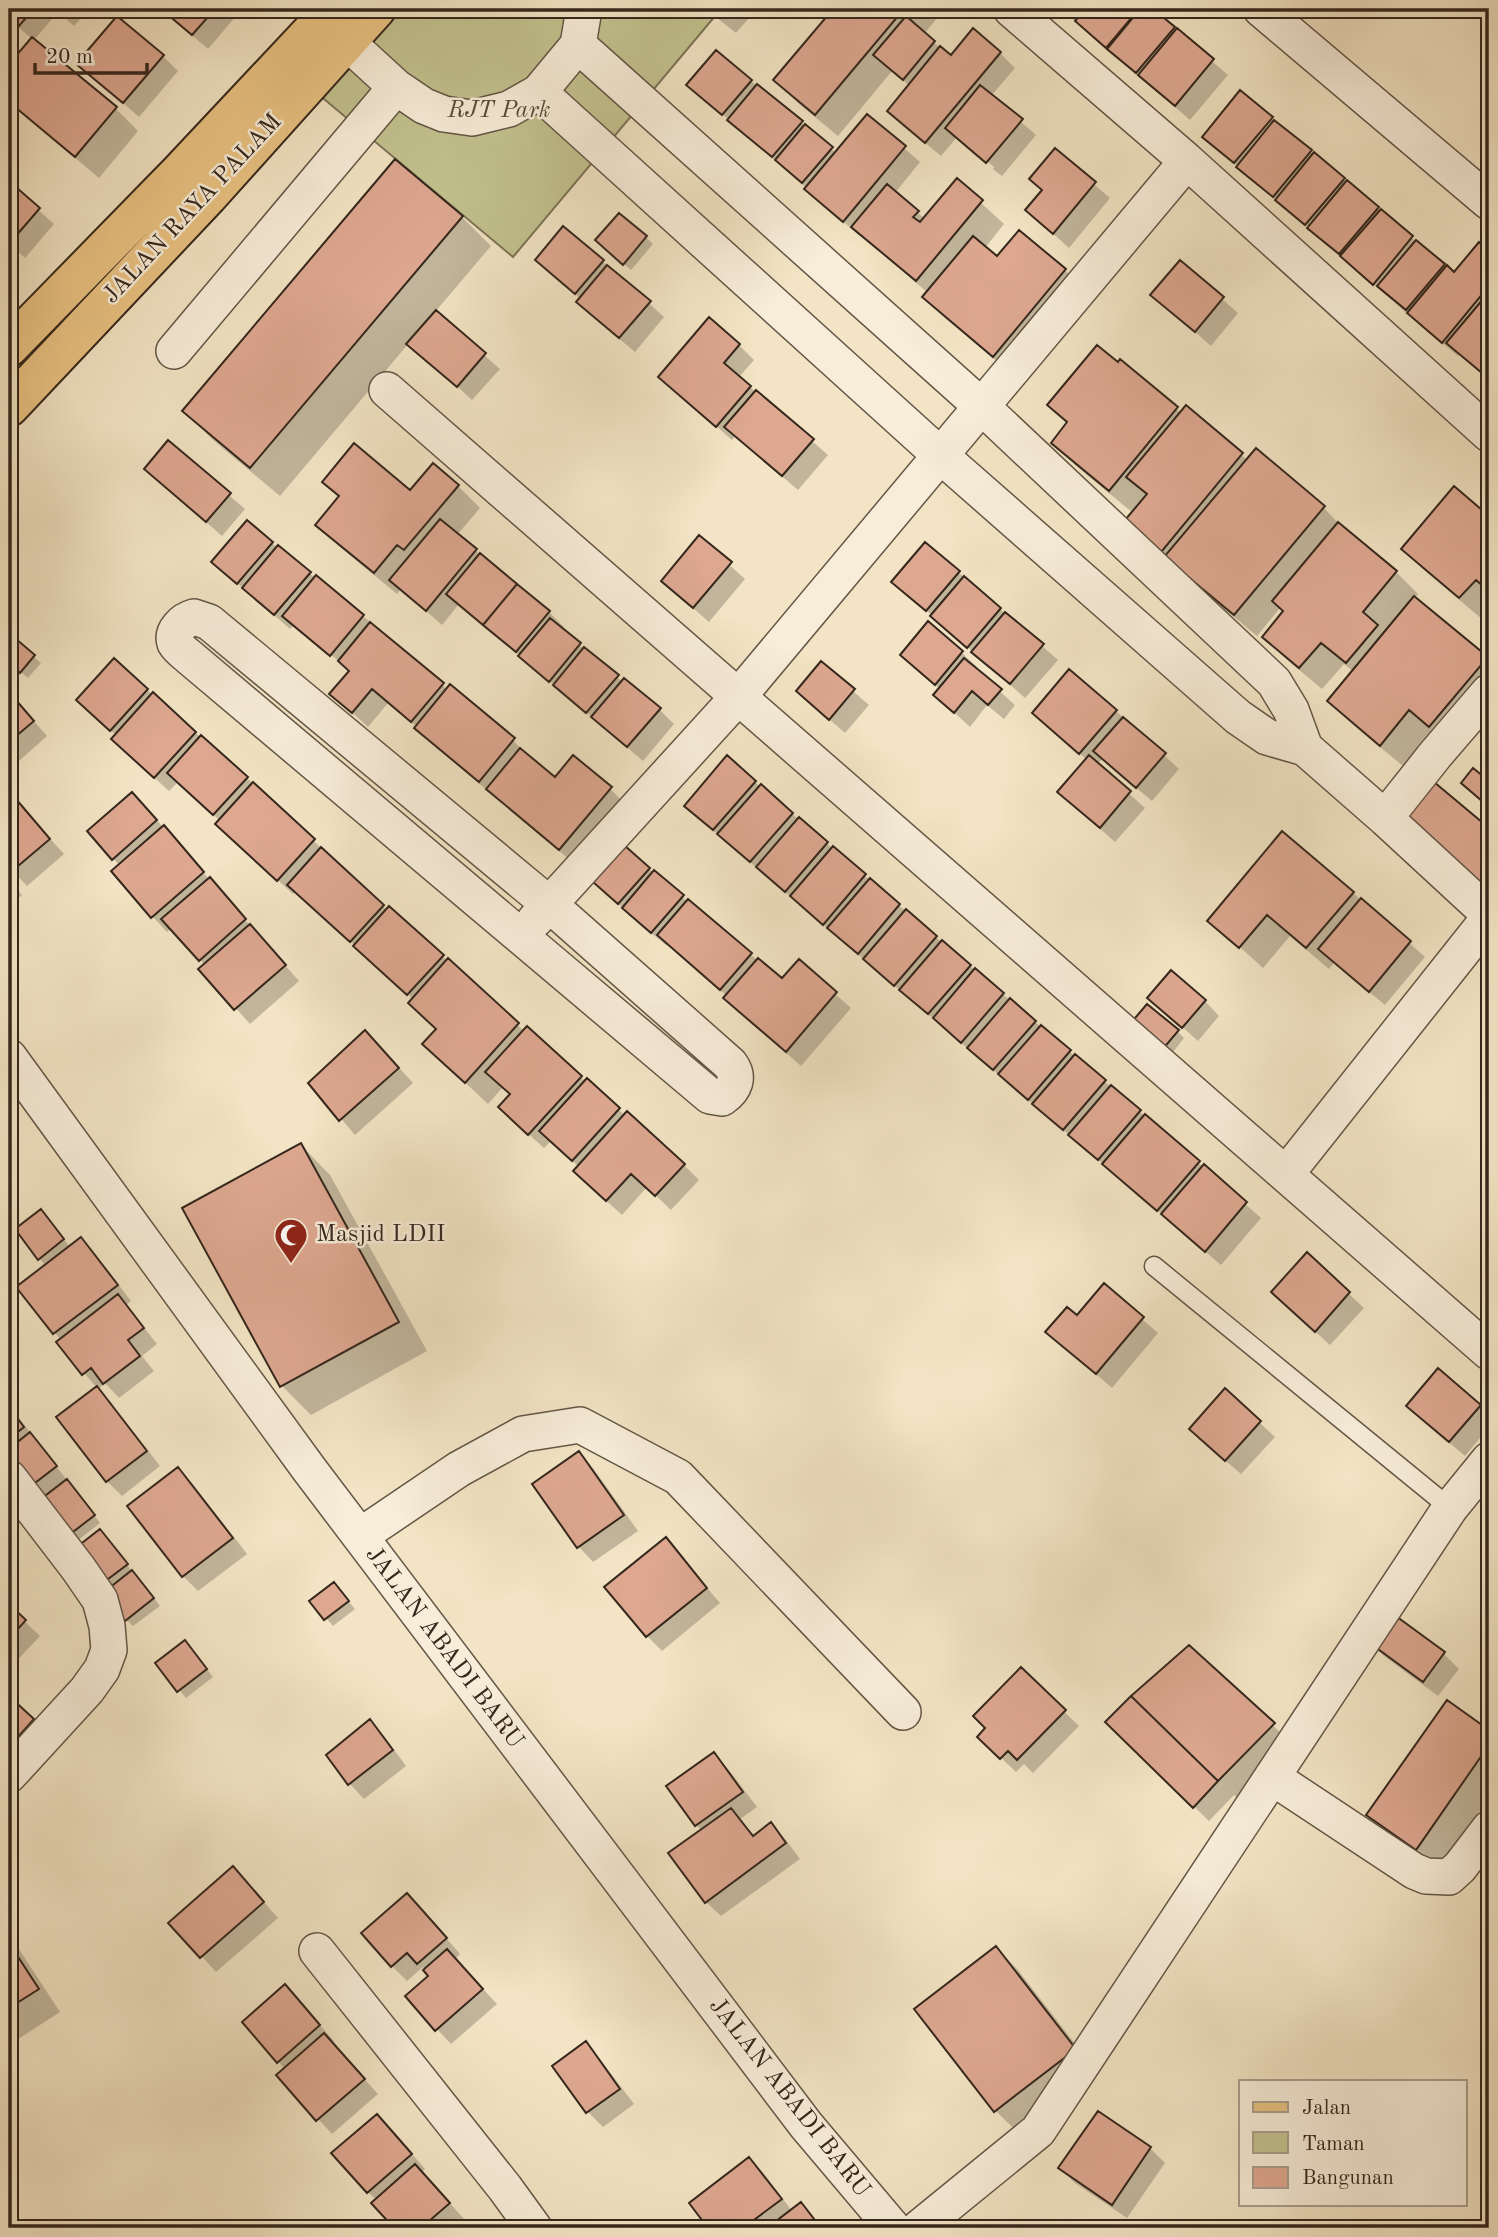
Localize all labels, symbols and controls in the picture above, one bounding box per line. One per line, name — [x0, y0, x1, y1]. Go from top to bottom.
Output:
scale bar — [35, 32, 147, 76]
text: 20 m — [46, 47, 93, 68]
park label: RJT Park — [446, 99, 551, 123]
street label: JALAN RAYA PALAM — [99, 110, 287, 308]
mosque icon: Masjid LDII — [272, 1216, 310, 1265]
place label: Masjid LDII — [316, 1223, 446, 1247]
street label: JALAN ABADI BARU — [361, 1543, 528, 1753]
street label: JALAN ABADI BARU — [704, 1994, 874, 2202]
legend — [1239, 2080, 1466, 2206]
text: Jalan — [1302, 2098, 1351, 2119]
text: Taman — [1302, 2134, 1365, 2155]
text: Bangunan — [1302, 2168, 1394, 2189]

